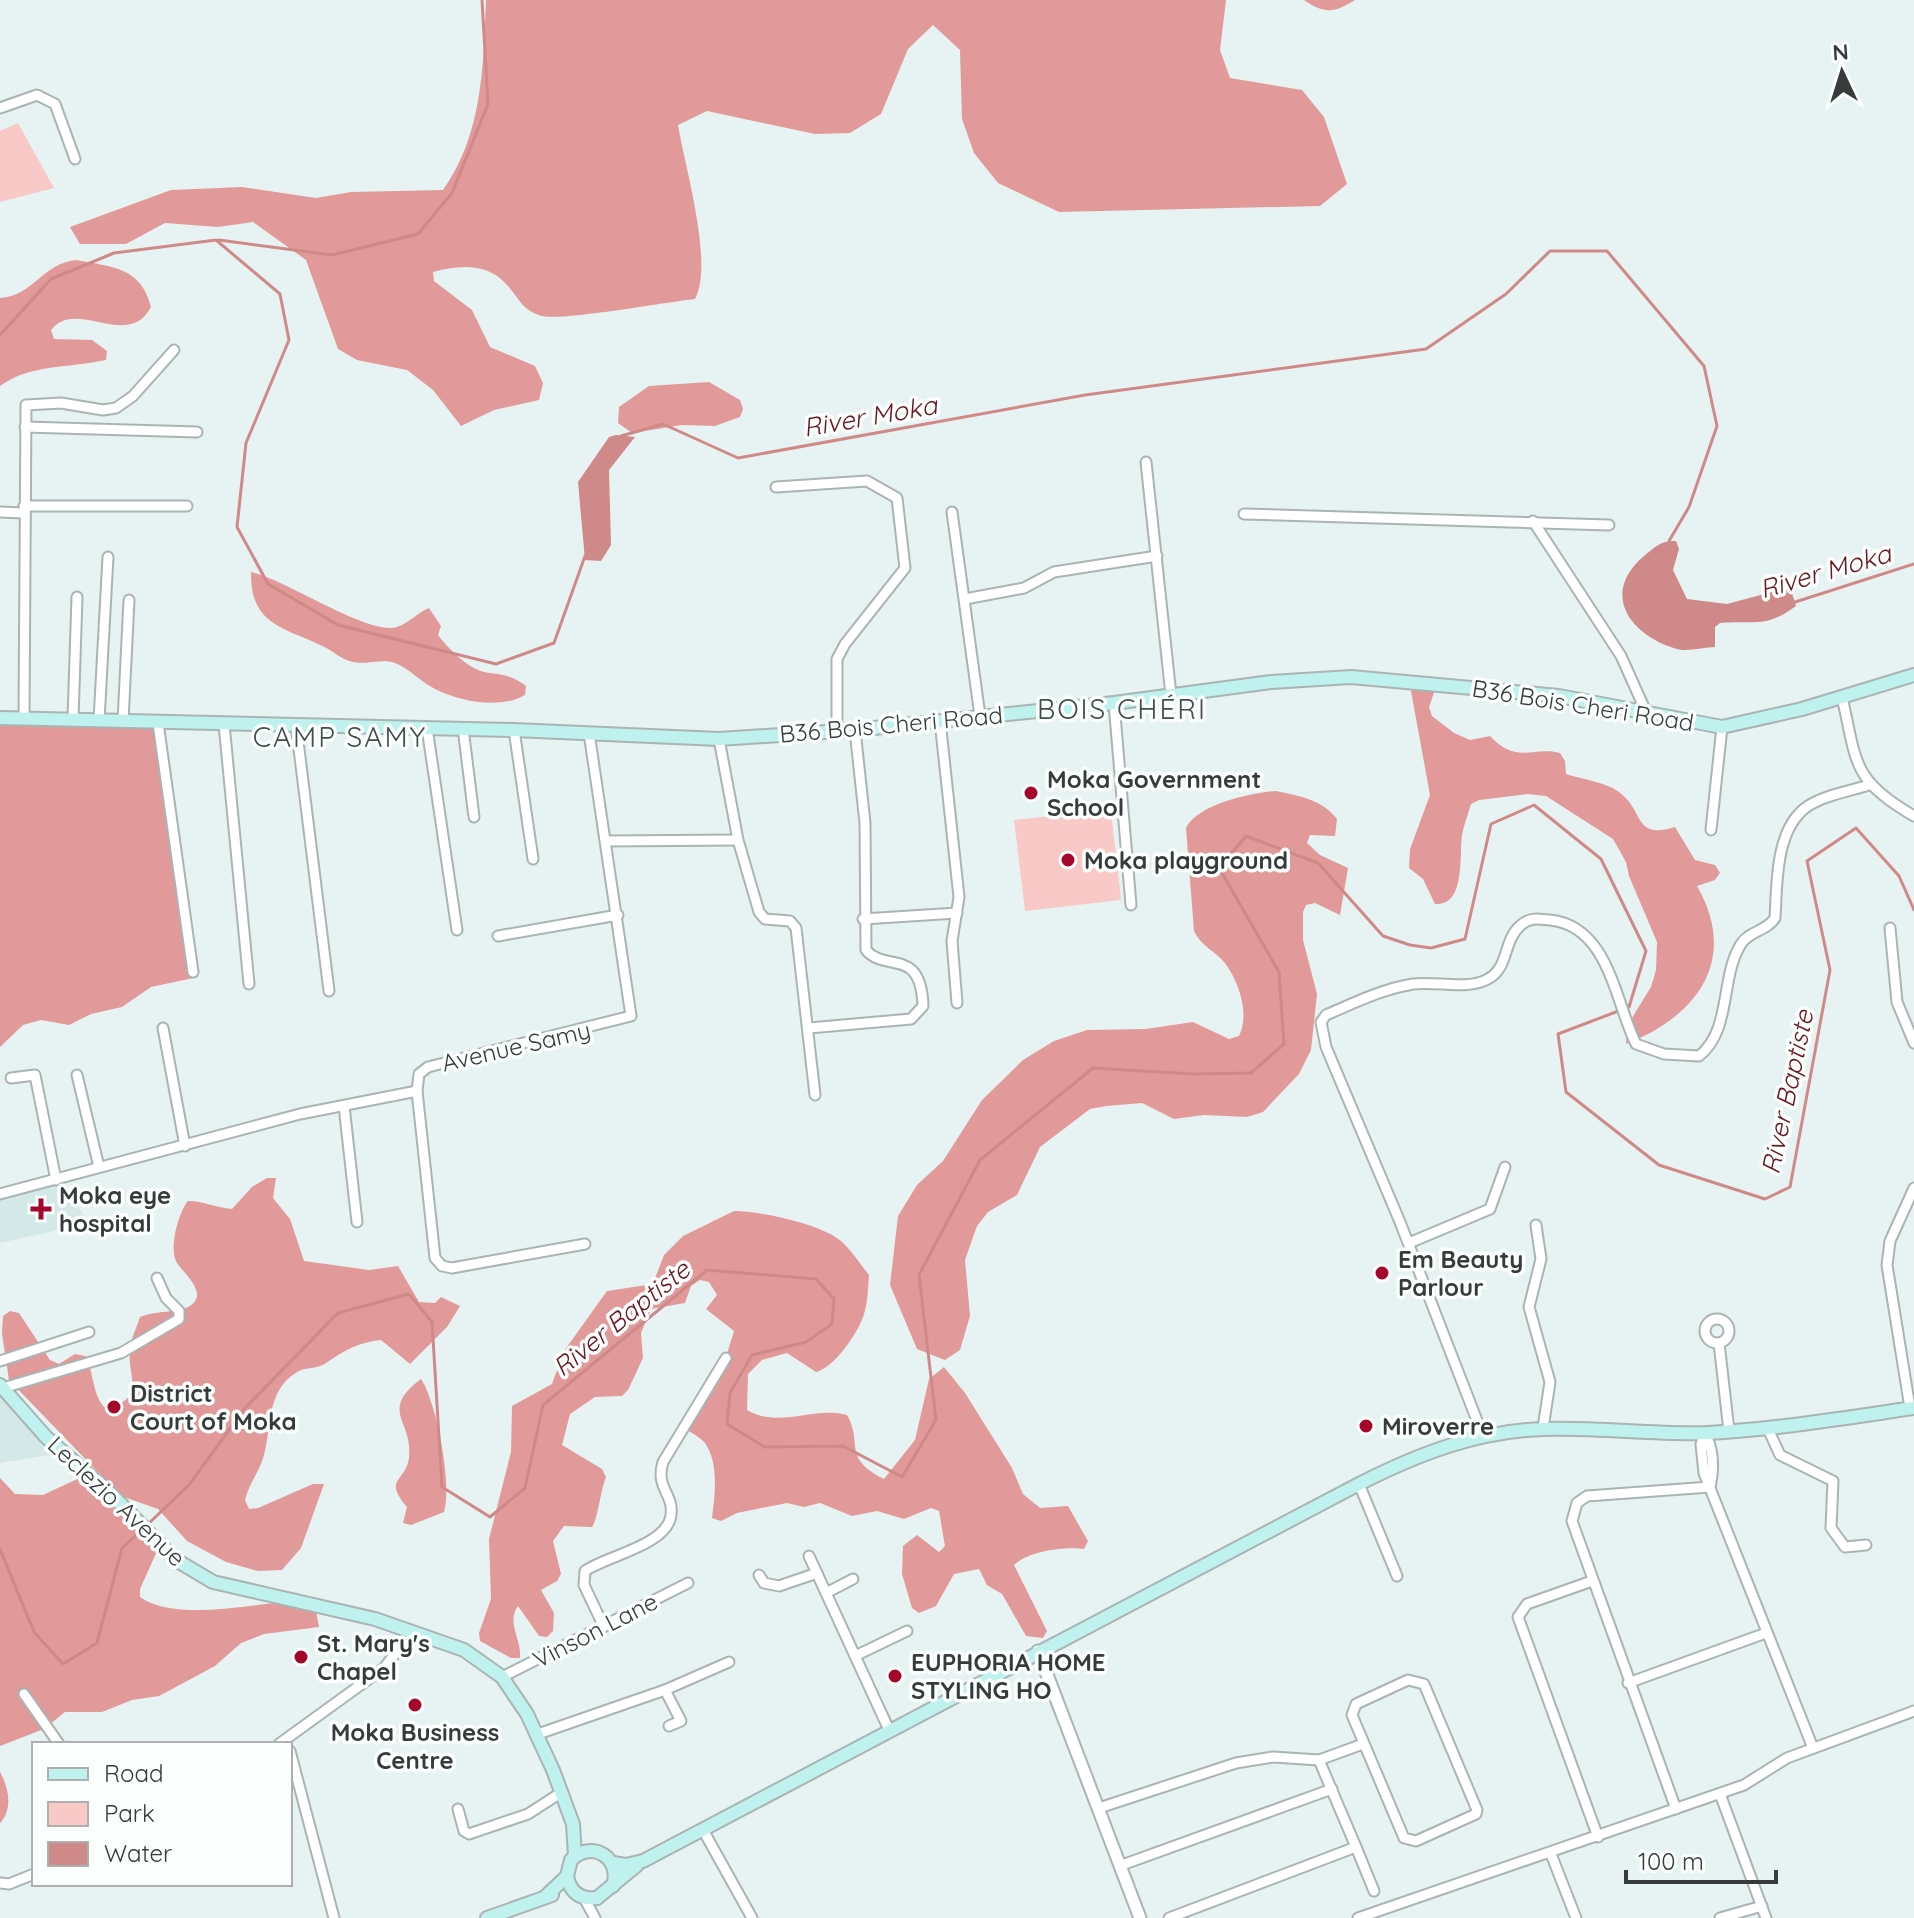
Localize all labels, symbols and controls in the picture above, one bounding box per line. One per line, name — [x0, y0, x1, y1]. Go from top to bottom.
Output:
north arrow — [1802, 32, 1882, 112]
text: N — [1832, 38, 1850, 67]
water label: River Moka — [801, 388, 941, 444]
water label: River Moka — [1755, 536, 1896, 605]
street label: B36 Bois Cheri Road — [1470, 673, 1696, 737]
district label: BOIS CHÉRI — [1037, 691, 1207, 726]
street label: B36 Bois Cheri Road — [778, 699, 1004, 749]
district label: CAMP SAMY — [253, 719, 427, 754]
place label: Moka Government School — [1047, 764, 1261, 822]
marker: Moka Government School — [1022, 784, 1040, 802]
place label: Moka playground — [1084, 845, 1288, 875]
marker: Moka playground — [1059, 851, 1077, 869]
water label: River Baptiste — [1754, 1006, 1821, 1177]
street label: Avenue Samy — [439, 1014, 593, 1078]
place label: Moka eye hospital — [59, 1180, 171, 1238]
marker: Moka eye hospital — [30, 1198, 52, 1220]
place label: Em Beauty Parlour — [1398, 1244, 1523, 1302]
water label: River Baptiste — [546, 1252, 697, 1383]
marker: Em Beauty Parlour — [1373, 1264, 1391, 1282]
place label: District Court of Moka — [130, 1378, 297, 1436]
marker: District Court of Moka — [105, 1398, 123, 1416]
place label: Miroverre — [1382, 1411, 1494, 1441]
marker: Miroverre — [1357, 1417, 1375, 1435]
street label: Leclezio Avenue — [42, 1430, 192, 1572]
street label: Vinson Lane — [528, 1586, 662, 1674]
place label: St. Mary's Chapel — [317, 1628, 430, 1686]
place label: EUPHORIA HOME STYLING HO — [911, 1647, 1106, 1705]
marker: St. Mary's Chapel — [292, 1648, 310, 1666]
marker: EUPHORIA HOME STYLING HO — [886, 1667, 904, 1685]
marker: Moka Business Centre — [406, 1696, 424, 1714]
place label: Moka Business Centre — [331, 1717, 499, 1775]
legend — [32, 1742, 292, 1886]
text: Road — [104, 1758, 164, 1788]
text: Park — [104, 1798, 155, 1828]
scale bar — [1626, 1834, 1776, 1884]
text: Water — [104, 1838, 172, 1868]
text: 100 m — [1638, 1846, 1704, 1876]

